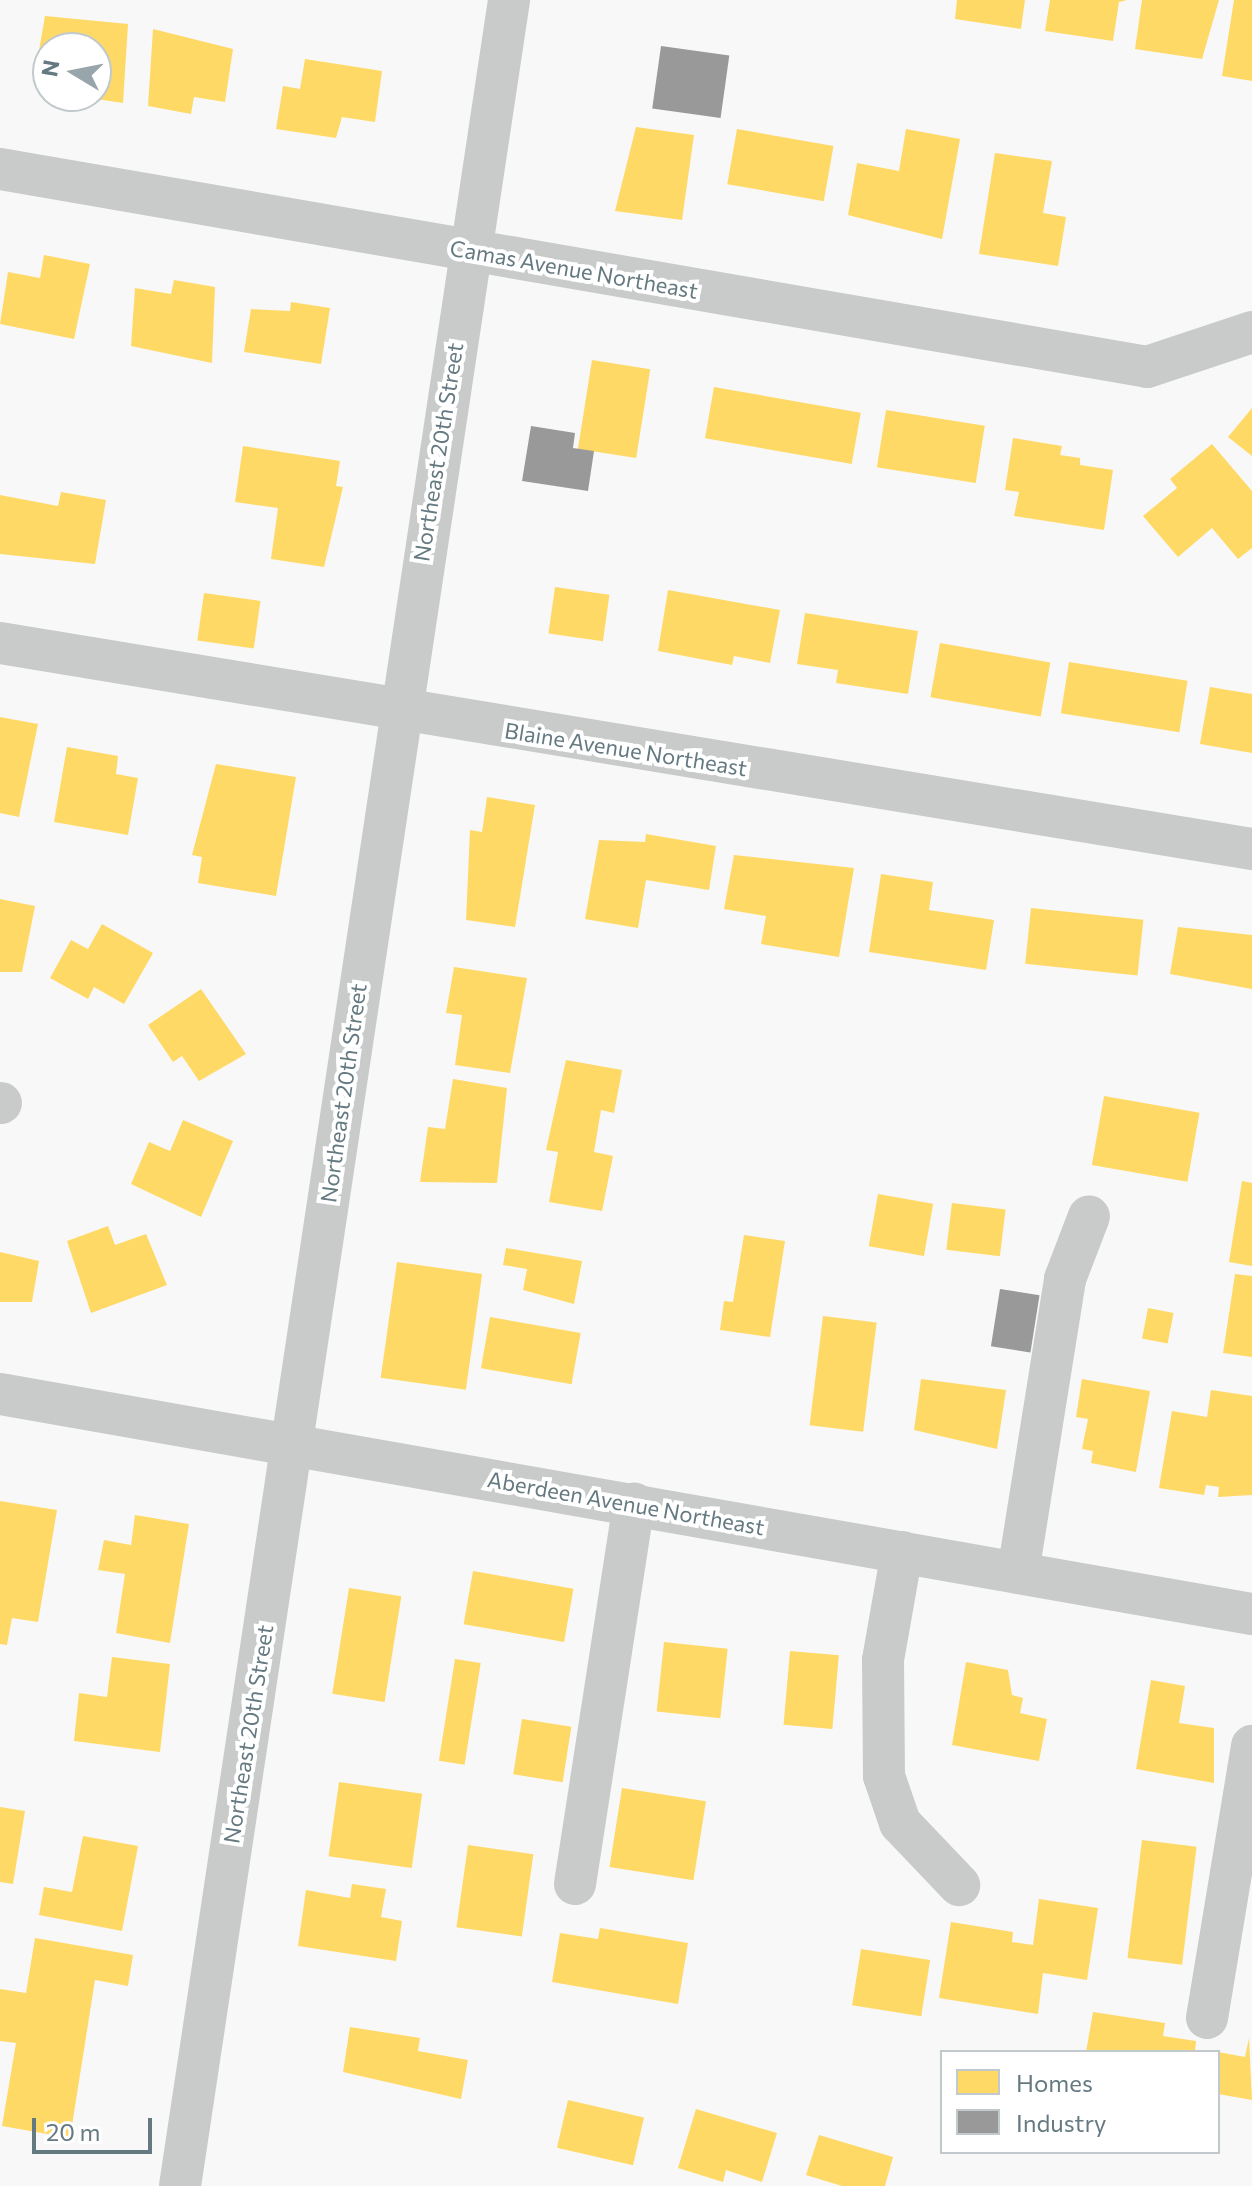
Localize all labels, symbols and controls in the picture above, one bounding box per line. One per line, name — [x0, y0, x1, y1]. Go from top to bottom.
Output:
north arrow — [32, 32, 112, 112]
text: N — [35, 58, 65, 79]
street label: Camas Avenue Northeast — [448, 234, 700, 304]
street label: Northeast 20th Street — [408, 341, 468, 563]
street label: Blaine Avenue Northeast — [503, 717, 749, 781]
street label: Northeast 20th Street — [315, 982, 371, 1204]
street label: Aberdeen Avenue Northeast — [485, 1466, 767, 1540]
street label: Northeast 20th Street — [218, 1623, 278, 1845]
legend — [940, 2050, 1220, 2154]
text: Homes — [1016, 2068, 1093, 2097]
scale bar — [36, 2102, 156, 2152]
text: Industry — [1016, 2108, 1106, 2137]
text: 20 m — [46, 2117, 100, 2146]

